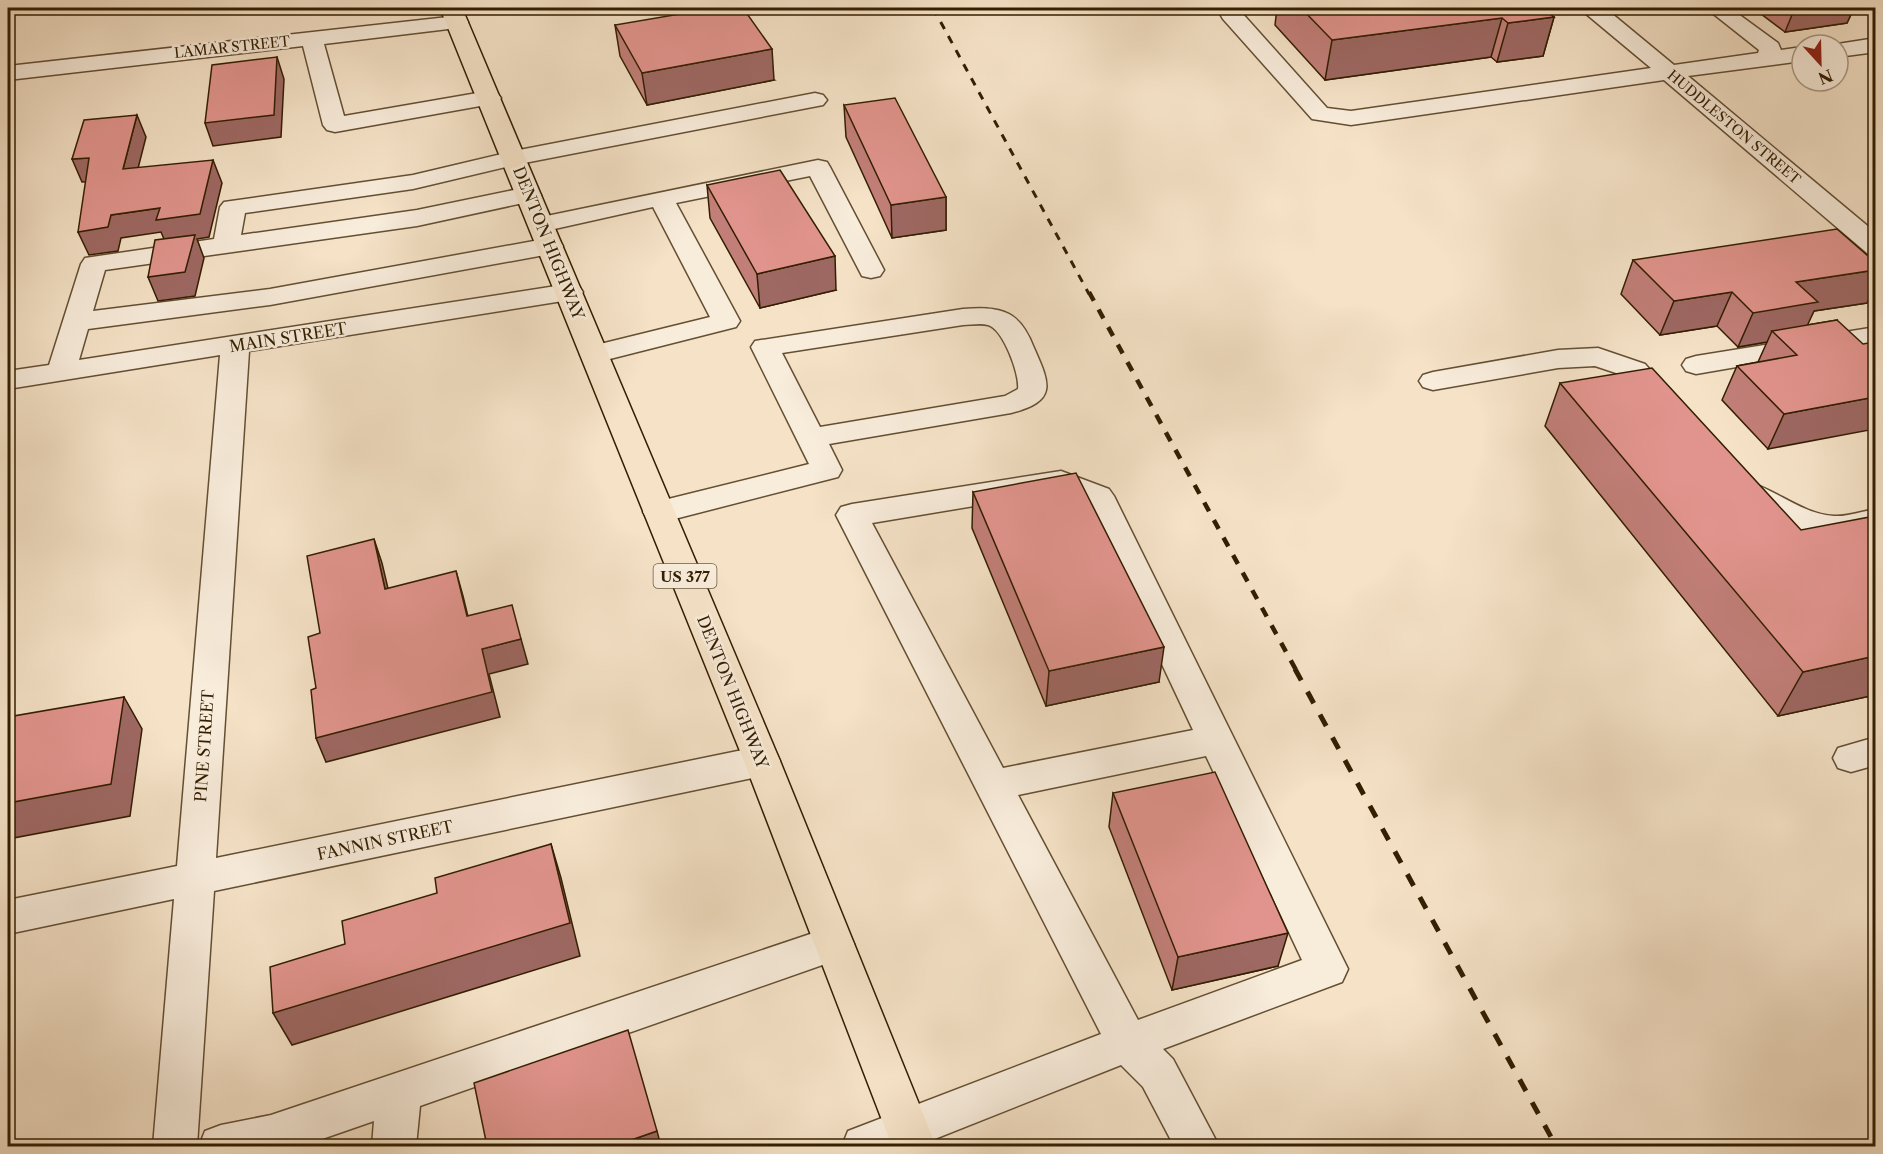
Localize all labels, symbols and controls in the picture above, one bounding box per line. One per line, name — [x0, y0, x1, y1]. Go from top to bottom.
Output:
street label: LAMAR STREET — [173, 32, 291, 62]
north arrow — [1790, 33, 1850, 93]
text: N — [1815, 65, 1836, 89]
street label: HUDDLESTON STREET — [1664, 66, 1805, 188]
street label: DENTON HIGHWAY — [509, 163, 589, 323]
street label: MAIN STREET — [228, 318, 348, 356]
road number: US 377 — [654, 564, 716, 588]
street label: DENTON HIGHWAY — [693, 612, 773, 772]
street label: PINE STREET — [190, 689, 218, 803]
street label: FANNIN STREET — [315, 816, 455, 864]

